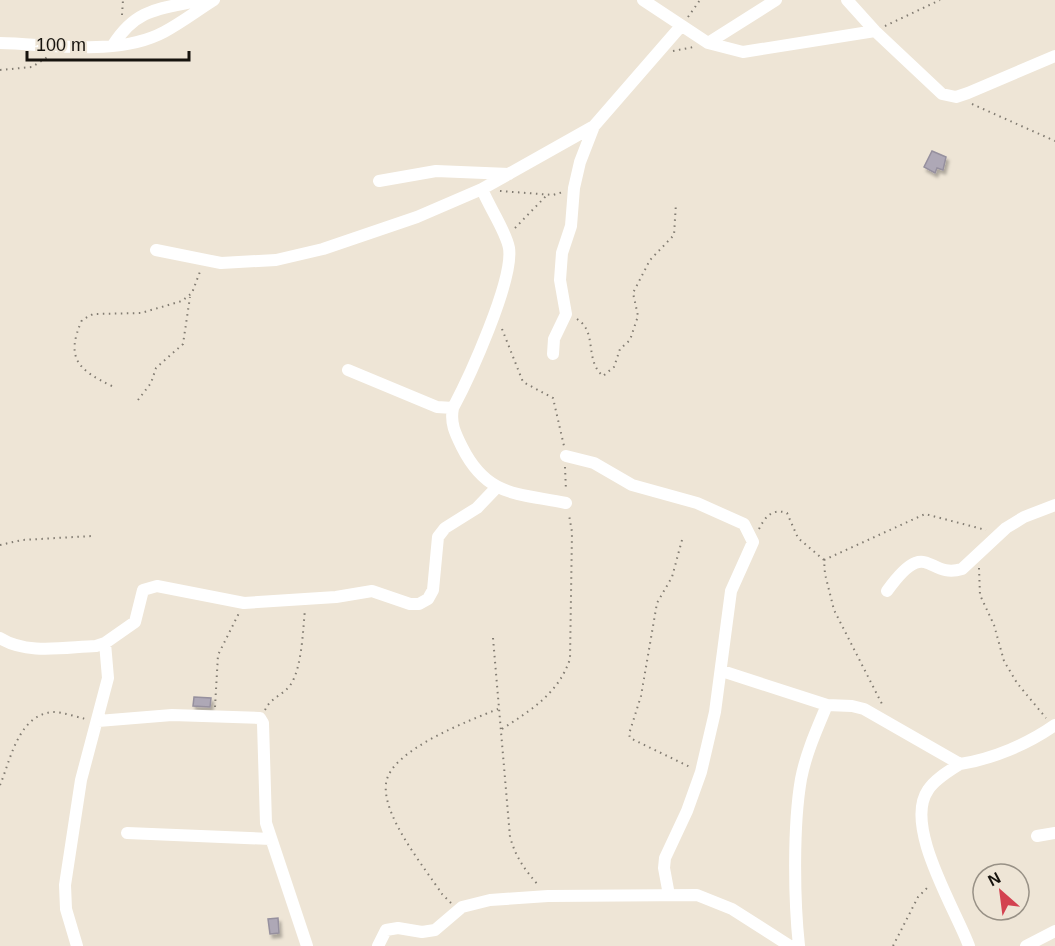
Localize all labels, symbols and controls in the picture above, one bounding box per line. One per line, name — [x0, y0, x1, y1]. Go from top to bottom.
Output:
scale bar — [27, 24, 189, 62]
text: 100 m — [36, 35, 86, 55]
north arrow — [971, 862, 1031, 922]
text: N — [985, 869, 1003, 889]

